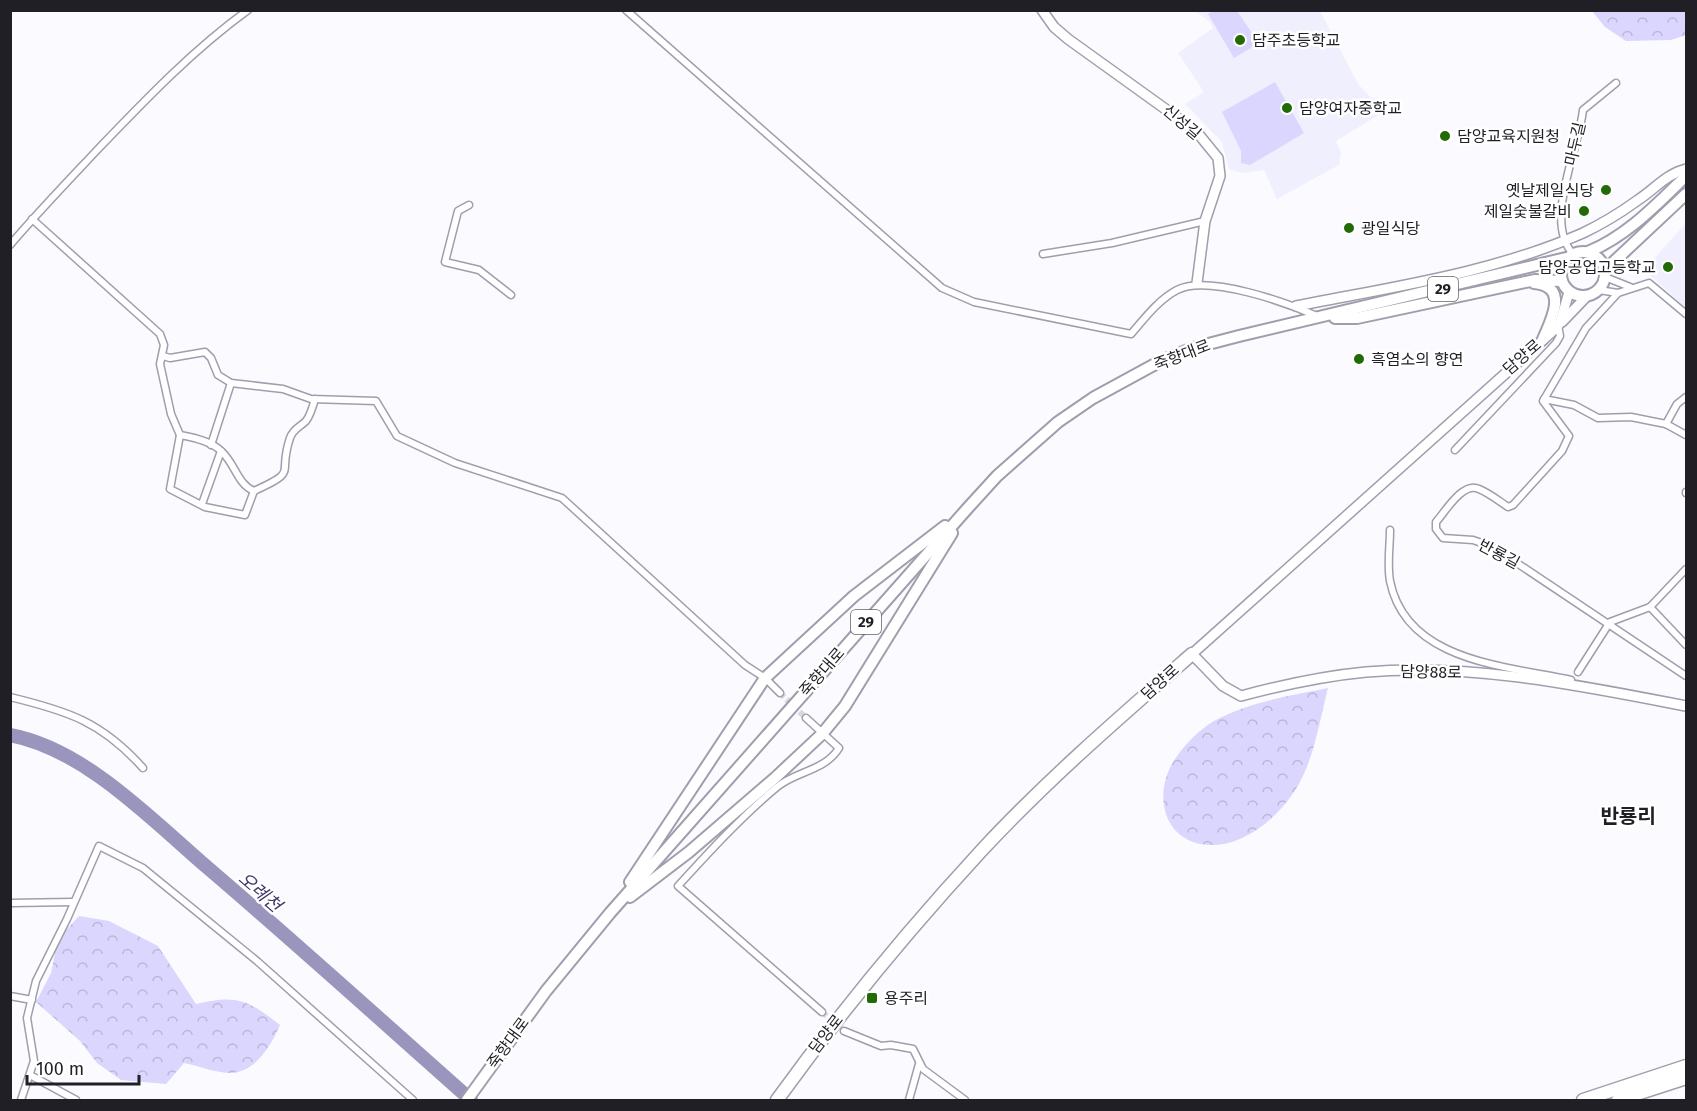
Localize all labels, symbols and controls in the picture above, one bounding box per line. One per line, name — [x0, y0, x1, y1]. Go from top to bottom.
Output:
place label: 담주초등학교 — [1252, 31, 1340, 50]
marker: 담주초등학교 — [1233, 33, 1247, 47]
place label: 담양여자중학교 — [1299, 99, 1402, 118]
street label: 신성길 — [1159, 101, 1205, 143]
marker: 담양여자중학교 — [1280, 101, 1294, 115]
street label: 마두길 — [1561, 120, 1589, 168]
place label: 담양교육지원청 — [1457, 127, 1560, 146]
marker: 담양교육지원청 — [1438, 129, 1452, 143]
place label: 옛날제일식당 — [1506, 181, 1594, 200]
marker: 옛날제일식당 — [1599, 183, 1613, 197]
place label: 제일숯불갈비 — [1484, 202, 1572, 221]
marker: 제일숯불갈비 — [1577, 204, 1591, 218]
place label: 광일식당 — [1361, 219, 1420, 238]
marker: 광일식당 — [1342, 221, 1356, 235]
place label: 담양공업고등학교 — [1538, 258, 1656, 277]
marker: 담양공업고등학교 — [1661, 260, 1675, 274]
road number: 29 — [1428, 277, 1458, 301]
street label: 죽향대로 — [1151, 335, 1213, 374]
street label: 담양로 — [1499, 335, 1545, 379]
place label: 흑염소의 향연 — [1371, 350, 1464, 369]
marker: 흑염소의 향연 — [1352, 352, 1366, 366]
street label: 반룡길 — [1475, 535, 1523, 573]
road number: 29 — [851, 610, 881, 634]
street label: 죽향대로 — [796, 643, 849, 700]
street label: 담양로 — [1137, 660, 1183, 704]
street label: 담양88로 — [1400, 662, 1462, 682]
district label: 반룡리 — [1600, 804, 1656, 828]
water label: 오례천 — [234, 867, 288, 918]
place label: 용주리 — [884, 989, 928, 1008]
marker: 용주리 — [865, 991, 879, 1005]
street label: 담양로 — [805, 1011, 847, 1057]
street label: 죽향대로 — [483, 1013, 533, 1072]
scale bar — [27, 1048, 140, 1086]
text: 100 m — [36, 1058, 84, 1080]

